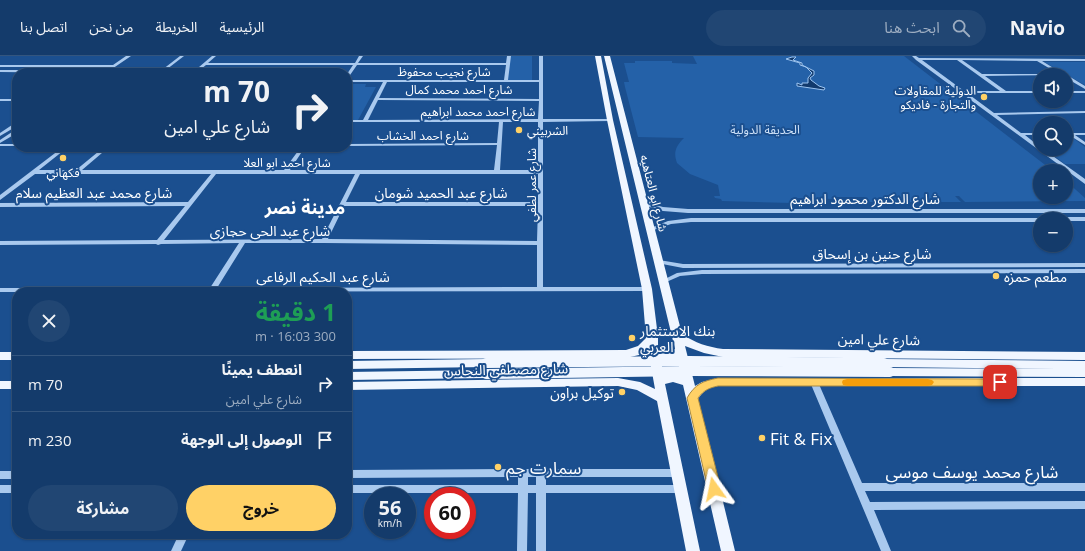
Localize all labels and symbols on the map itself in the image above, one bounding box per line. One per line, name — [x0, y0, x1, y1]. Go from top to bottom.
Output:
street label: شارع نجيب محفوظ — [397, 63, 491, 81]
street label: شارع احمد محمد كمال — [406, 81, 512, 99]
place label: الدولية للمقاولات والتجارة - فاديكو — [894, 82, 976, 113]
marker: الدولية للمقاولات والتجارة - فاديكو — [979, 92, 989, 102]
street label: شارع احمد محمد ابراهيم — [421, 103, 535, 121]
park label: الحديقة الدولية — [730, 121, 800, 138]
place label: الشربيني — [527, 122, 568, 140]
marker: الشربيني — [514, 125, 524, 135]
street label: شارع احمد الخشاب — [377, 127, 469, 145]
street label: شارع عمر لطفي — [523, 148, 541, 222]
marker: فكهاني — [58, 153, 68, 163]
street label: شارع ابو العتاهيه — [635, 153, 672, 234]
street label: شارع احمد ابو العلا — [243, 154, 331, 172]
place label: فكهاني — [46, 164, 80, 182]
street label: شارع محمد عبد العظيم سلام — [16, 183, 172, 204]
street label: شارع عبد الحميد شومان — [375, 183, 507, 204]
street label: شارع الدكتور محمود ابراهيم — [790, 189, 940, 210]
district label: مدينة نصر — [264, 195, 345, 219]
street label: شارع عبد الحى حجازى — [210, 221, 330, 242]
street label: شارع حنين بن إسحاق — [813, 244, 931, 265]
street label: شارع عبد الحكيم الرفاعي — [256, 267, 390, 288]
place label: مطعم حمزه — [1004, 267, 1067, 288]
marker: مطعم حمزه — [991, 271, 1001, 281]
place label: بنك الاستثمار العربي — [639, 321, 716, 358]
street label: شارع علي امين — [838, 329, 920, 351]
marker: بنك الاستثمار العربي — [627, 333, 637, 343]
street label: شارع مصطفي النحاس — [444, 358, 568, 382]
pin — [983, 365, 1017, 399]
place label: توكيل براون — [550, 383, 614, 402]
marker: توكيل براون — [617, 387, 627, 397]
place label: Fit & Fix — [770, 427, 832, 450]
marker: Fit & Fix — [757, 433, 767, 443]
place label: سمارت جم — [506, 456, 581, 481]
street label: شارع محمد يوسف موسى — [886, 460, 1058, 485]
marker: سمارت جم — [493, 462, 503, 472]
position arrow — [693, 468, 735, 510]
speed limit sign: 60 — [424, 487, 476, 539]

